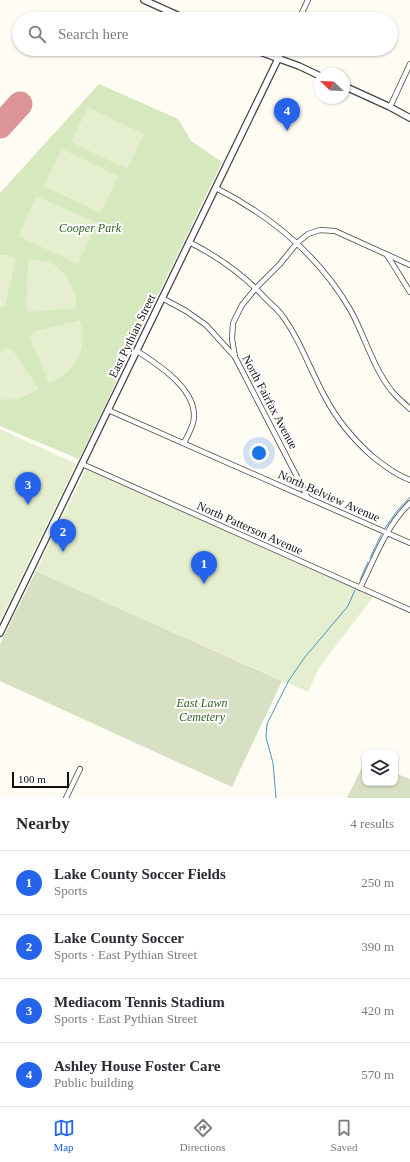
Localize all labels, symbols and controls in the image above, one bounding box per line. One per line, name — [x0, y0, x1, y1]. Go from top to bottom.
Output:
search box — [12, 12, 398, 56]
icon: search — [26, 23, 48, 45]
text: Search here — [58, 26, 128, 42]
north arrow — [314, 68, 350, 104]
pin: 4 — [274, 98, 300, 131]
park label: Cooper Park — [59, 221, 122, 235]
street label: East Pythian Street — [106, 291, 159, 380]
street label: North Fairfax Avenue — [239, 353, 301, 451]
your location — [249, 443, 269, 463]
street label: North Belview Avenue — [276, 467, 382, 525]
pin: 3 — [15, 472, 41, 505]
street label: North Patterson Avenue — [195, 498, 305, 558]
pin: 2 — [50, 519, 76, 552]
pin: 1 — [191, 551, 217, 584]
park label: East Lawn Cemetery — [175, 696, 228, 724]
map controls — [362, 750, 398, 786]
button: layers — [362, 750, 398, 786]
scale bar — [12, 770, 69, 789]
text: 100 m — [18, 773, 46, 785]
text: Nearby — [16, 814, 70, 833]
text: 4 results — [350, 816, 394, 831]
text: Lake County Soccer Fields — [54, 866, 226, 882]
text: 1 — [26, 875, 32, 890]
text: 250 m — [361, 875, 394, 890]
text: Sports — [54, 883, 87, 898]
text: Lake County Soccer — [54, 930, 184, 946]
text: 2 — [26, 939, 32, 954]
text: 390 m — [361, 939, 394, 954]
text: Sports · East Pythian Street — [54, 947, 197, 962]
text: Mediacom Tennis Stadium — [54, 994, 225, 1010]
text: 3 — [26, 1003, 32, 1018]
text: 420 m — [361, 1003, 394, 1018]
text: Sports · East Pythian Street — [54, 1011, 197, 1026]
text: Ashley House Foster Care — [54, 1058, 221, 1074]
text: 4 — [26, 1067, 32, 1082]
text: 570 m — [361, 1067, 394, 1082]
text: Public building — [54, 1075, 134, 1090]
tab: Map — [53, 1117, 75, 1153]
tab: Directions — [180, 1117, 225, 1153]
tab: Saved — [331, 1117, 357, 1153]

